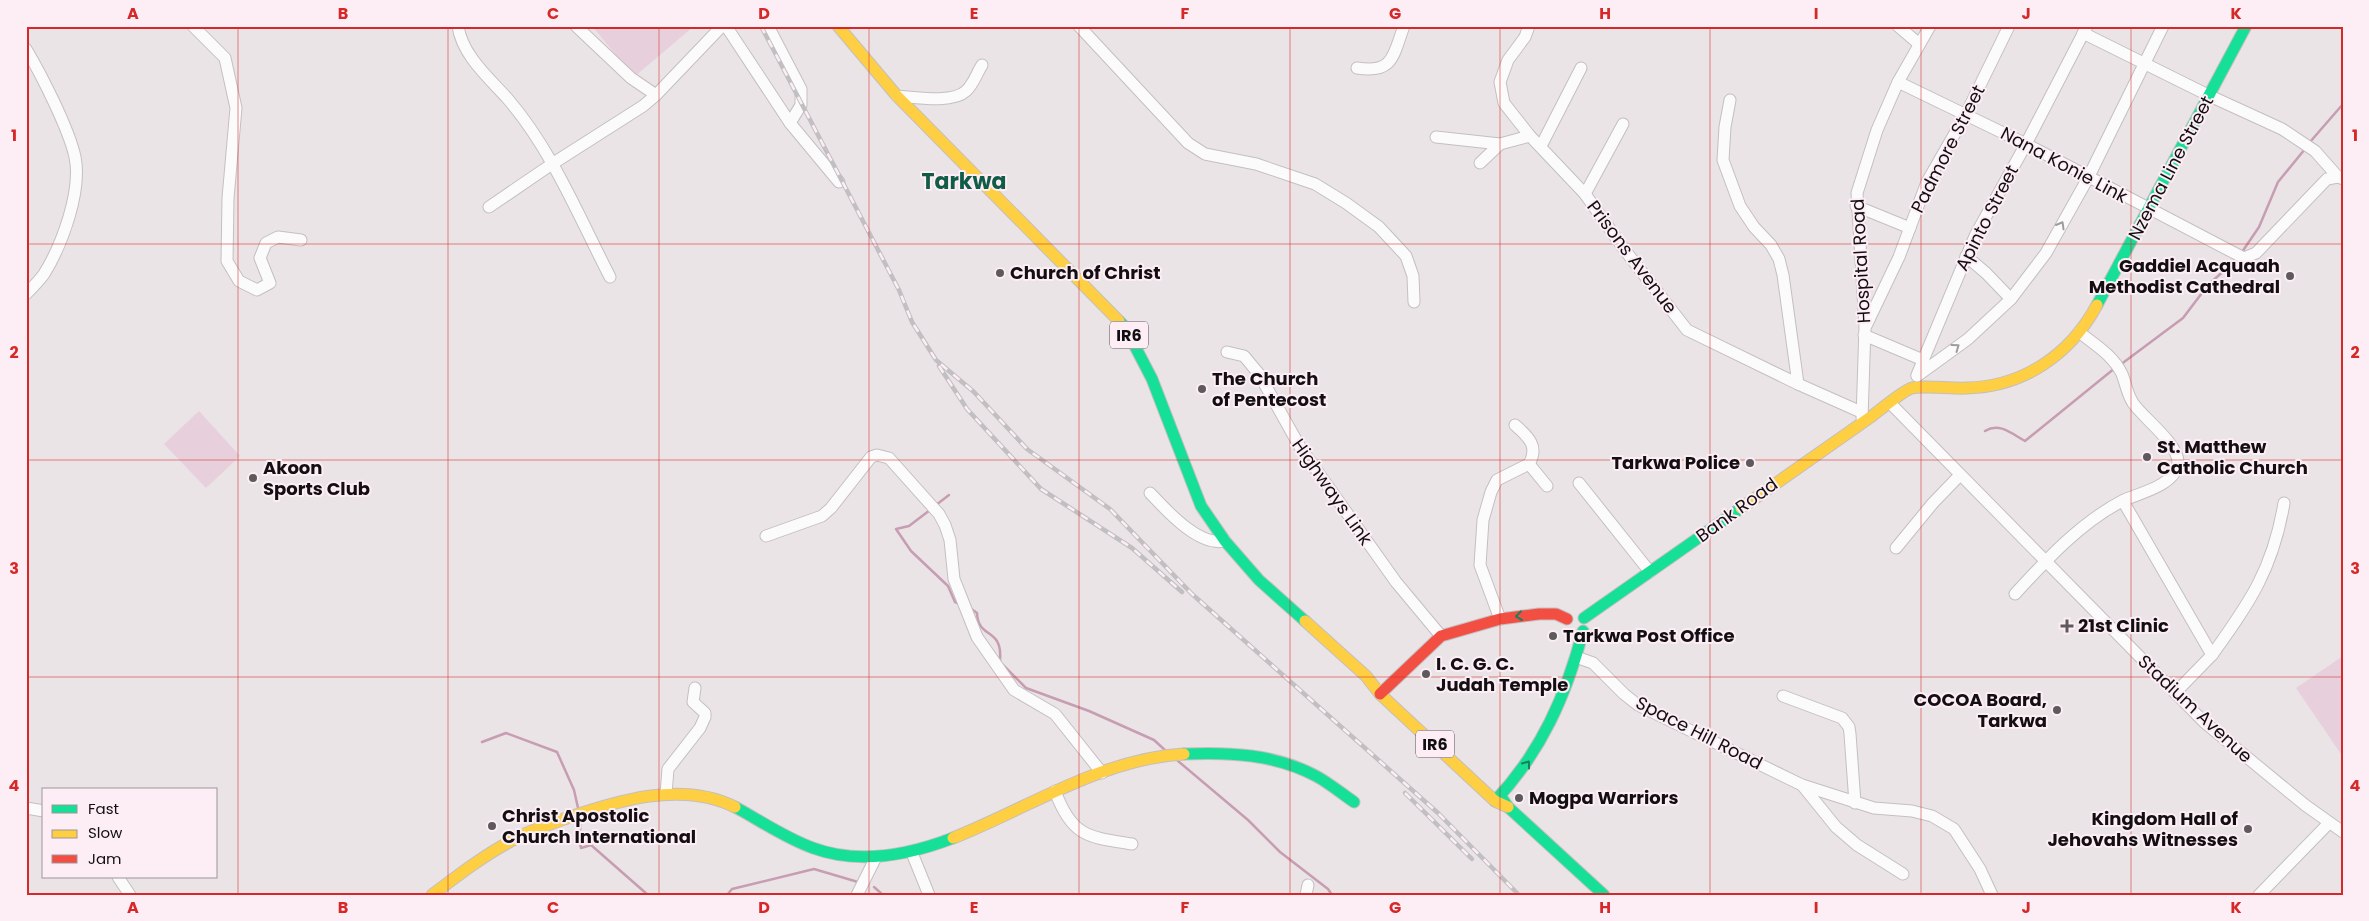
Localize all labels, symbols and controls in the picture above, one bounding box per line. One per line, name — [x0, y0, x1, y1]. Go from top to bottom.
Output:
text: A — [127, 2, 139, 25]
text: B — [338, 2, 348, 25]
text: C — [547, 2, 559, 25]
text: D — [758, 2, 770, 25]
text: E — [970, 2, 978, 25]
text: F — [1181, 2, 1190, 25]
text: G — [1389, 2, 1401, 25]
text: H — [1599, 2, 1611, 25]
text: I — [1814, 2, 1818, 25]
text: J — [2021, 2, 2031, 25]
text: K — [2230, 2, 2242, 25]
street label: Padmore Street — [1905, 81, 1991, 217]
street label: Nzema Line Street — [2122, 91, 2219, 244]
street label: Nana Konie Link — [1996, 121, 2133, 209]
text: 1 — [11, 124, 17, 147]
text: 1 — [2352, 124, 2358, 147]
street label: Apinto Street — [1949, 160, 2024, 275]
district label: Tarkwa — [922, 166, 1006, 197]
street label: Prisons Avenue — [1582, 195, 1683, 318]
street label: Hospital Road — [1845, 198, 1876, 324]
one-way arrow — [2055, 222, 2065, 231]
place label: Gaddiel Acquaah Methodist Cathedral — [2089, 253, 2280, 299]
place label: Church of Christ — [1010, 260, 1161, 285]
marker: Church of Christ — [994, 267, 1006, 279]
marker: Gaddiel Acquaah Methodist Cathedral — [2284, 270, 2296, 282]
road number: IR6 — [1110, 322, 1148, 348]
text: 2 — [9, 341, 19, 364]
text: 2 — [2350, 341, 2360, 364]
one-way arrow — [1950, 344, 1960, 353]
place label: The Church of Pentecost — [1212, 366, 1326, 412]
marker: The Church of Pentecost — [1196, 383, 1208, 395]
street label: Highways Link — [1286, 433, 1379, 551]
place label: St. Matthew Catholic Church — [2157, 434, 2308, 480]
place label: Tarkwa Police — [1611, 450, 1740, 475]
marker: St. Matthew Catholic Church — [2141, 451, 2153, 463]
place label: Akoon Sports Club — [263, 455, 370, 501]
marker: Tarkwa Police — [1744, 457, 1756, 469]
street label: Bank Road — [1691, 471, 1783, 548]
marker: Akoon Sports Club — [247, 472, 259, 484]
text: 3 — [9, 557, 19, 580]
text: 3 — [2350, 557, 2360, 580]
one-way arrow — [1515, 611, 1524, 621]
place label: 21st Clinic — [2078, 613, 2169, 638]
marker: 21st Clinic — [2060, 619, 2074, 633]
place label: Tarkwa Post Office — [1563, 623, 1735, 648]
marker: Tarkwa Post Office — [1547, 630, 1559, 642]
street label: Stadium Avenue — [2133, 649, 2258, 768]
place label: I. C. G. C. Judah Temple — [1436, 651, 1568, 697]
marker: I. C. G. C. Judah Temple — [1420, 668, 1432, 680]
place label: COCOA Board, Tarkwa — [1914, 687, 2047, 733]
street label: Space Hill Road — [1632, 690, 1767, 775]
marker: COCOA Board, Tarkwa — [2051, 704, 2063, 716]
road number: IR6 — [1416, 731, 1454, 758]
one-way arrow — [1521, 760, 1530, 770]
text: 4 — [9, 774, 20, 797]
text: 4 — [2350, 774, 2361, 797]
place label: Mogpa Warriors — [1529, 785, 1679, 810]
legend — [42, 788, 218, 878]
marker: Mogpa Warriors — [1513, 792, 1525, 804]
text: Fast — [88, 798, 119, 819]
place label: Christ Apostolic Church International — [502, 803, 696, 849]
place label: Kingdom Hall of Jehovahs Witnesses — [2047, 806, 2239, 852]
marker: Christ Apostolic Church International — [486, 820, 498, 832]
text: Slow — [88, 822, 123, 843]
marker: Kingdom Hall of Jehovahs Witnesses — [2242, 823, 2254, 835]
text: Jam — [88, 848, 122, 869]
text: A — [127, 896, 139, 919]
text: B — [338, 896, 348, 919]
text: C — [547, 896, 559, 919]
text: D — [758, 896, 770, 919]
text: E — [970, 896, 978, 919]
text: F — [1181, 896, 1190, 919]
text: G — [1389, 896, 1401, 919]
text: H — [1599, 896, 1611, 919]
text: I — [1814, 896, 1818, 919]
text: J — [2021, 896, 2031, 919]
text: K — [2230, 896, 2242, 919]

